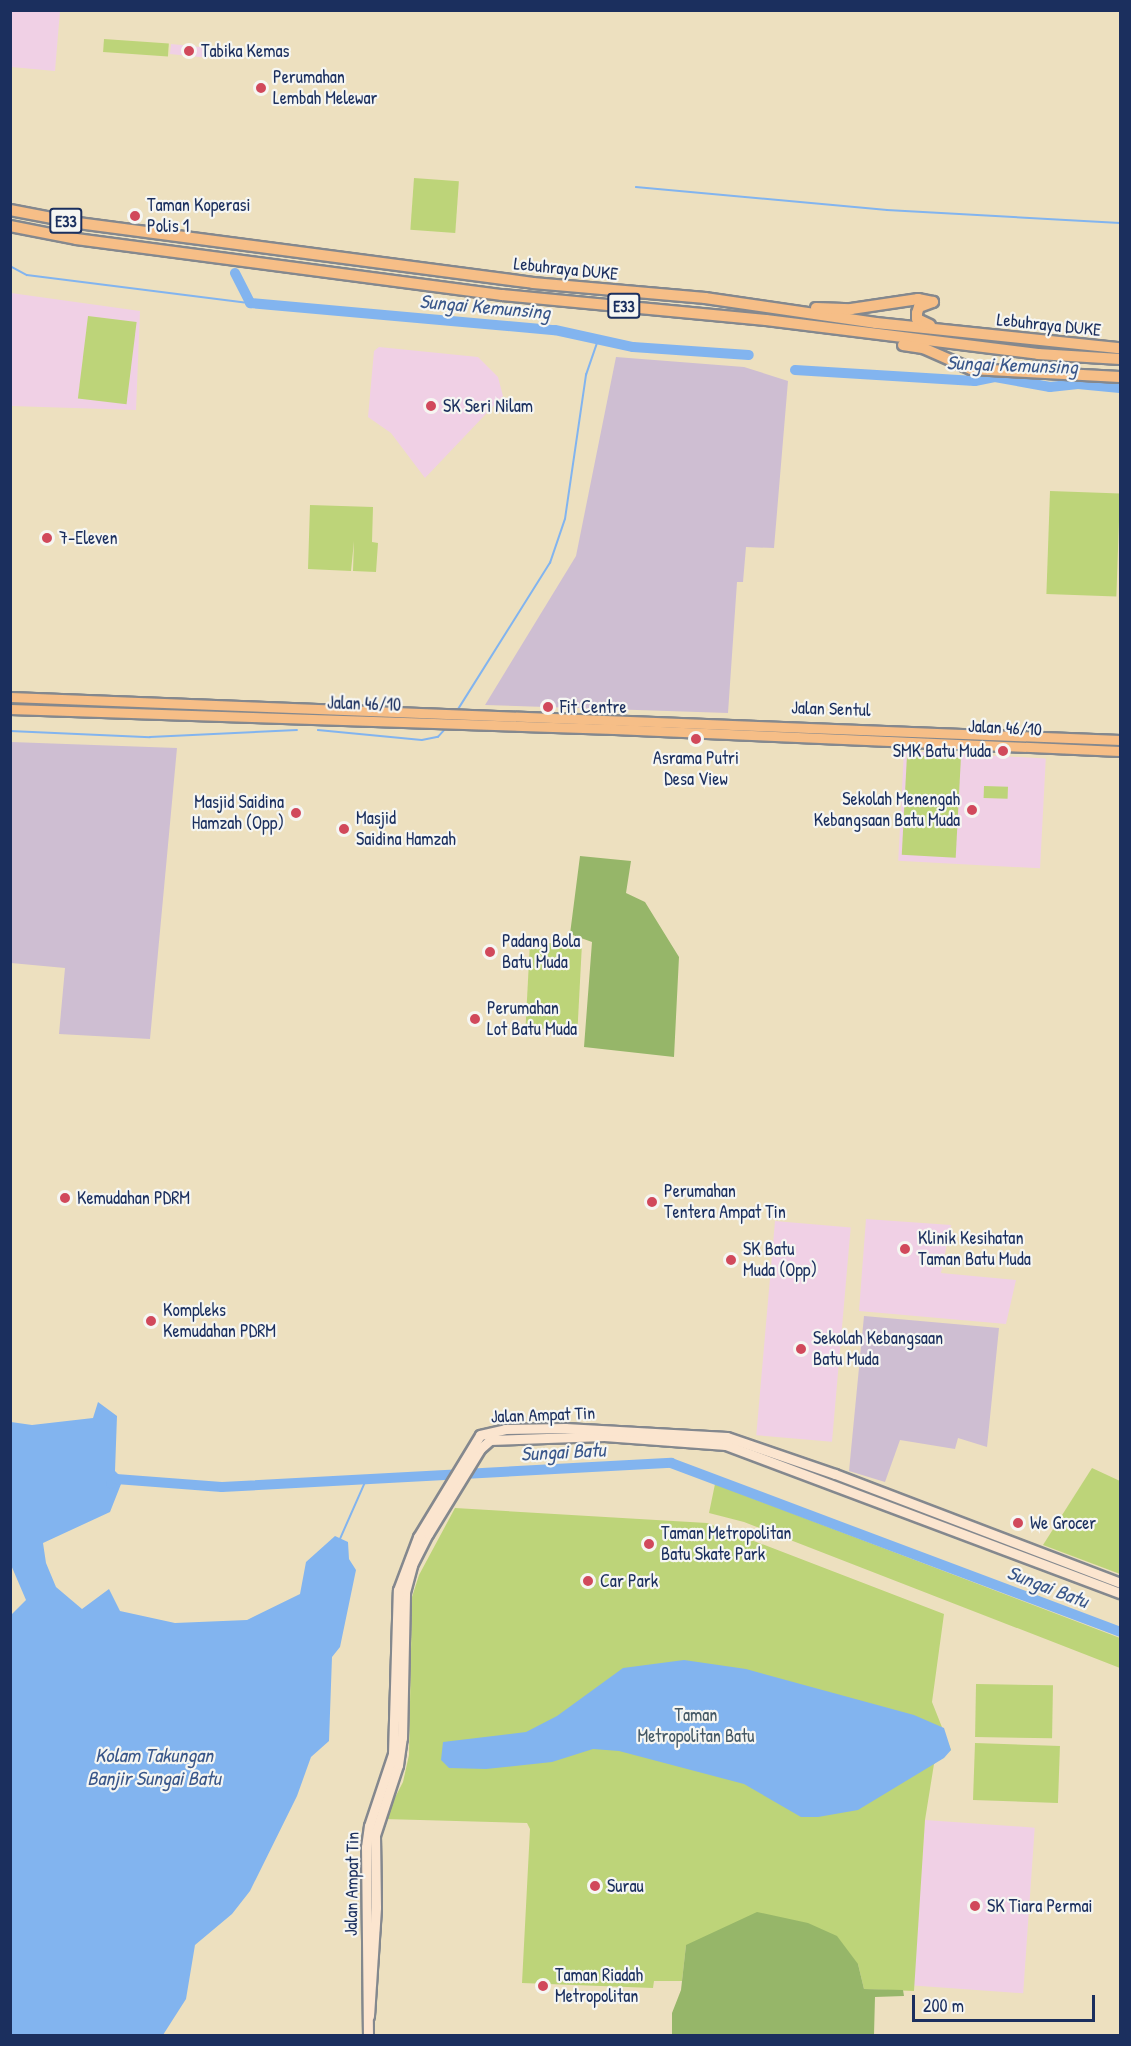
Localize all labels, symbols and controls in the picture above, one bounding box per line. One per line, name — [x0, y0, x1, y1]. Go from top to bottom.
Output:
place label: Tabika Kemas — [201, 40, 289, 62]
marker: Tabika Kemas — [182, 44, 196, 58]
place label: Perumahan Lembah Melewar — [273, 67, 377, 110]
marker: Perumahan Lembah Melewar — [254, 81, 268, 95]
place label: Taman Koperasi Polis 1 — [147, 195, 251, 238]
road number: E33 — [48, 208, 84, 234]
marker: Taman Koperasi Polis 1 — [128, 209, 142, 223]
street label: Lebuhraya DUKE — [513, 253, 619, 285]
water label: Sungai Kemunsing — [419, 288, 551, 324]
road number: E33 — [606, 293, 642, 319]
street label: Lebuhraya DUKE — [996, 309, 1102, 341]
water label: Sungai Kemunsing — [946, 350, 1078, 378]
place label: SK Seri Nilam — [443, 395, 533, 417]
marker: SK Seri Nilam — [424, 399, 438, 413]
place label: 7-Eleven — [59, 527, 118, 549]
marker: 7-Eleven — [40, 531, 54, 545]
street label: Jalan 46/10 — [327, 692, 401, 716]
place label: Fit Centre — [560, 696, 627, 718]
street label: Jalan Sentul — [791, 697, 871, 721]
marker: Fit Centre — [541, 700, 555, 714]
street label: Jalan 46/10 — [967, 715, 1043, 741]
marker: Asrama Putri Desa View — [689, 732, 703, 746]
place label: SMK Batu Muda — [893, 740, 991, 762]
marker: SMK Batu Muda — [996, 744, 1010, 758]
place label: Asrama Putri Desa View — [653, 748, 739, 790]
place label: Sekolah Menengah Kebangsaan Batu Muda — [814, 789, 960, 832]
place label: Masjid Saidina Hamzah (Opp) — [192, 792, 284, 834]
marker: Sekolah Menengah Kebangsaan Batu Muda — [965, 803, 979, 817]
marker: Masjid Saidina Hamzah (Opp) — [289, 806, 303, 820]
place label: Masjid Saidina Hamzah — [356, 808, 456, 850]
marker: Masjid Saidina Hamzah — [337, 822, 351, 836]
place label: Padang Bola Batu Muda — [502, 931, 580, 974]
marker: Padang Bola Batu Muda — [483, 945, 497, 959]
place label: Perumahan Lot Batu Muda — [487, 998, 577, 1040]
marker: Perumahan Lot Batu Muda — [468, 1012, 482, 1026]
place label: Perumahan Tentera Ampat Tin — [664, 1181, 786, 1224]
place label: Kemudahan PDRM — [77, 1187, 190, 1209]
marker: Kemudahan PDRM — [58, 1191, 72, 1205]
marker: Perumahan Tentera Ampat Tin — [645, 1195, 659, 1209]
place label: Klinik Kesihatan Taman Batu Muda — [918, 1228, 1031, 1270]
place label: SK Batu Muda (Opp) — [743, 1239, 817, 1282]
marker: Klinik Kesihatan Taman Batu Muda — [896, 1240, 914, 1258]
marker: SK Batu Muda (Opp) — [724, 1253, 738, 1267]
place label: Kompleks Kemudahan PDRM — [163, 1300, 276, 1342]
marker: Kompleks Kemudahan PDRM — [144, 1314, 158, 1328]
place label: Sekolah Kebangsaan Batu Muda — [813, 1328, 943, 1370]
marker: Sekolah Kebangsaan Batu Muda — [794, 1342, 808, 1356]
street label: Jalan Ampat Tin — [490, 1402, 596, 1428]
water label: Sungai Batu — [520, 1437, 606, 1465]
place label: We Grocer — [1030, 1512, 1096, 1534]
marker: We Grocer — [1011, 1516, 1025, 1530]
place label: Taman Metropolitan Batu Skate Park — [661, 1523, 791, 1565]
marker: Taman Metropolitan Batu Skate Park — [642, 1537, 656, 1551]
water label: Sungai Batu — [1004, 1560, 1092, 1612]
place label: Car Park — [600, 1570, 658, 1592]
marker: Car Park — [581, 1574, 595, 1588]
park label: Taman Metropolitan Batu — [637, 1705, 755, 1748]
water label: Kolam Takungan Banjir Sungai Batu — [87, 1742, 221, 1789]
street label: Jalan Ampat Tin — [340, 1832, 364, 1936]
place label: Surau — [607, 1875, 644, 1897]
marker: Surau — [588, 1879, 602, 1893]
place label: SK Tiara Permai — [987, 1895, 1093, 1917]
marker: SK Tiara Permai — [968, 1899, 982, 1913]
place label: Taman Riadah Metropolitan — [555, 1965, 643, 2008]
marker: Taman Riadah Metropolitan — [536, 1979, 550, 1993]
scale bar — [915, 1983, 1098, 2021]
text: 200 m — [923, 1993, 964, 2018]

